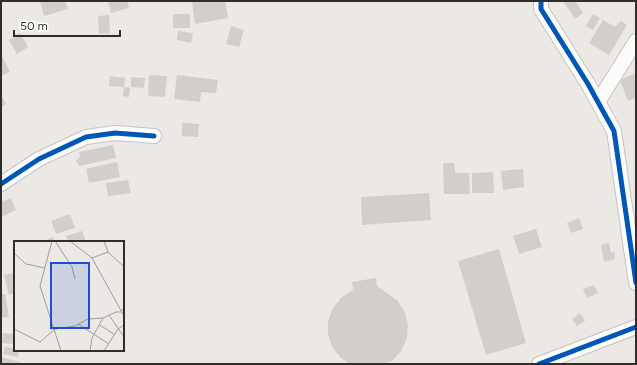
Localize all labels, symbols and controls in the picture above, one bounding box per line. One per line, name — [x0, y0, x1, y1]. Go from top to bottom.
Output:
scale bar — [14, 12, 120, 38]
text: 50 m — [20, 19, 48, 33]
inset map — [14, 241, 124, 351]

